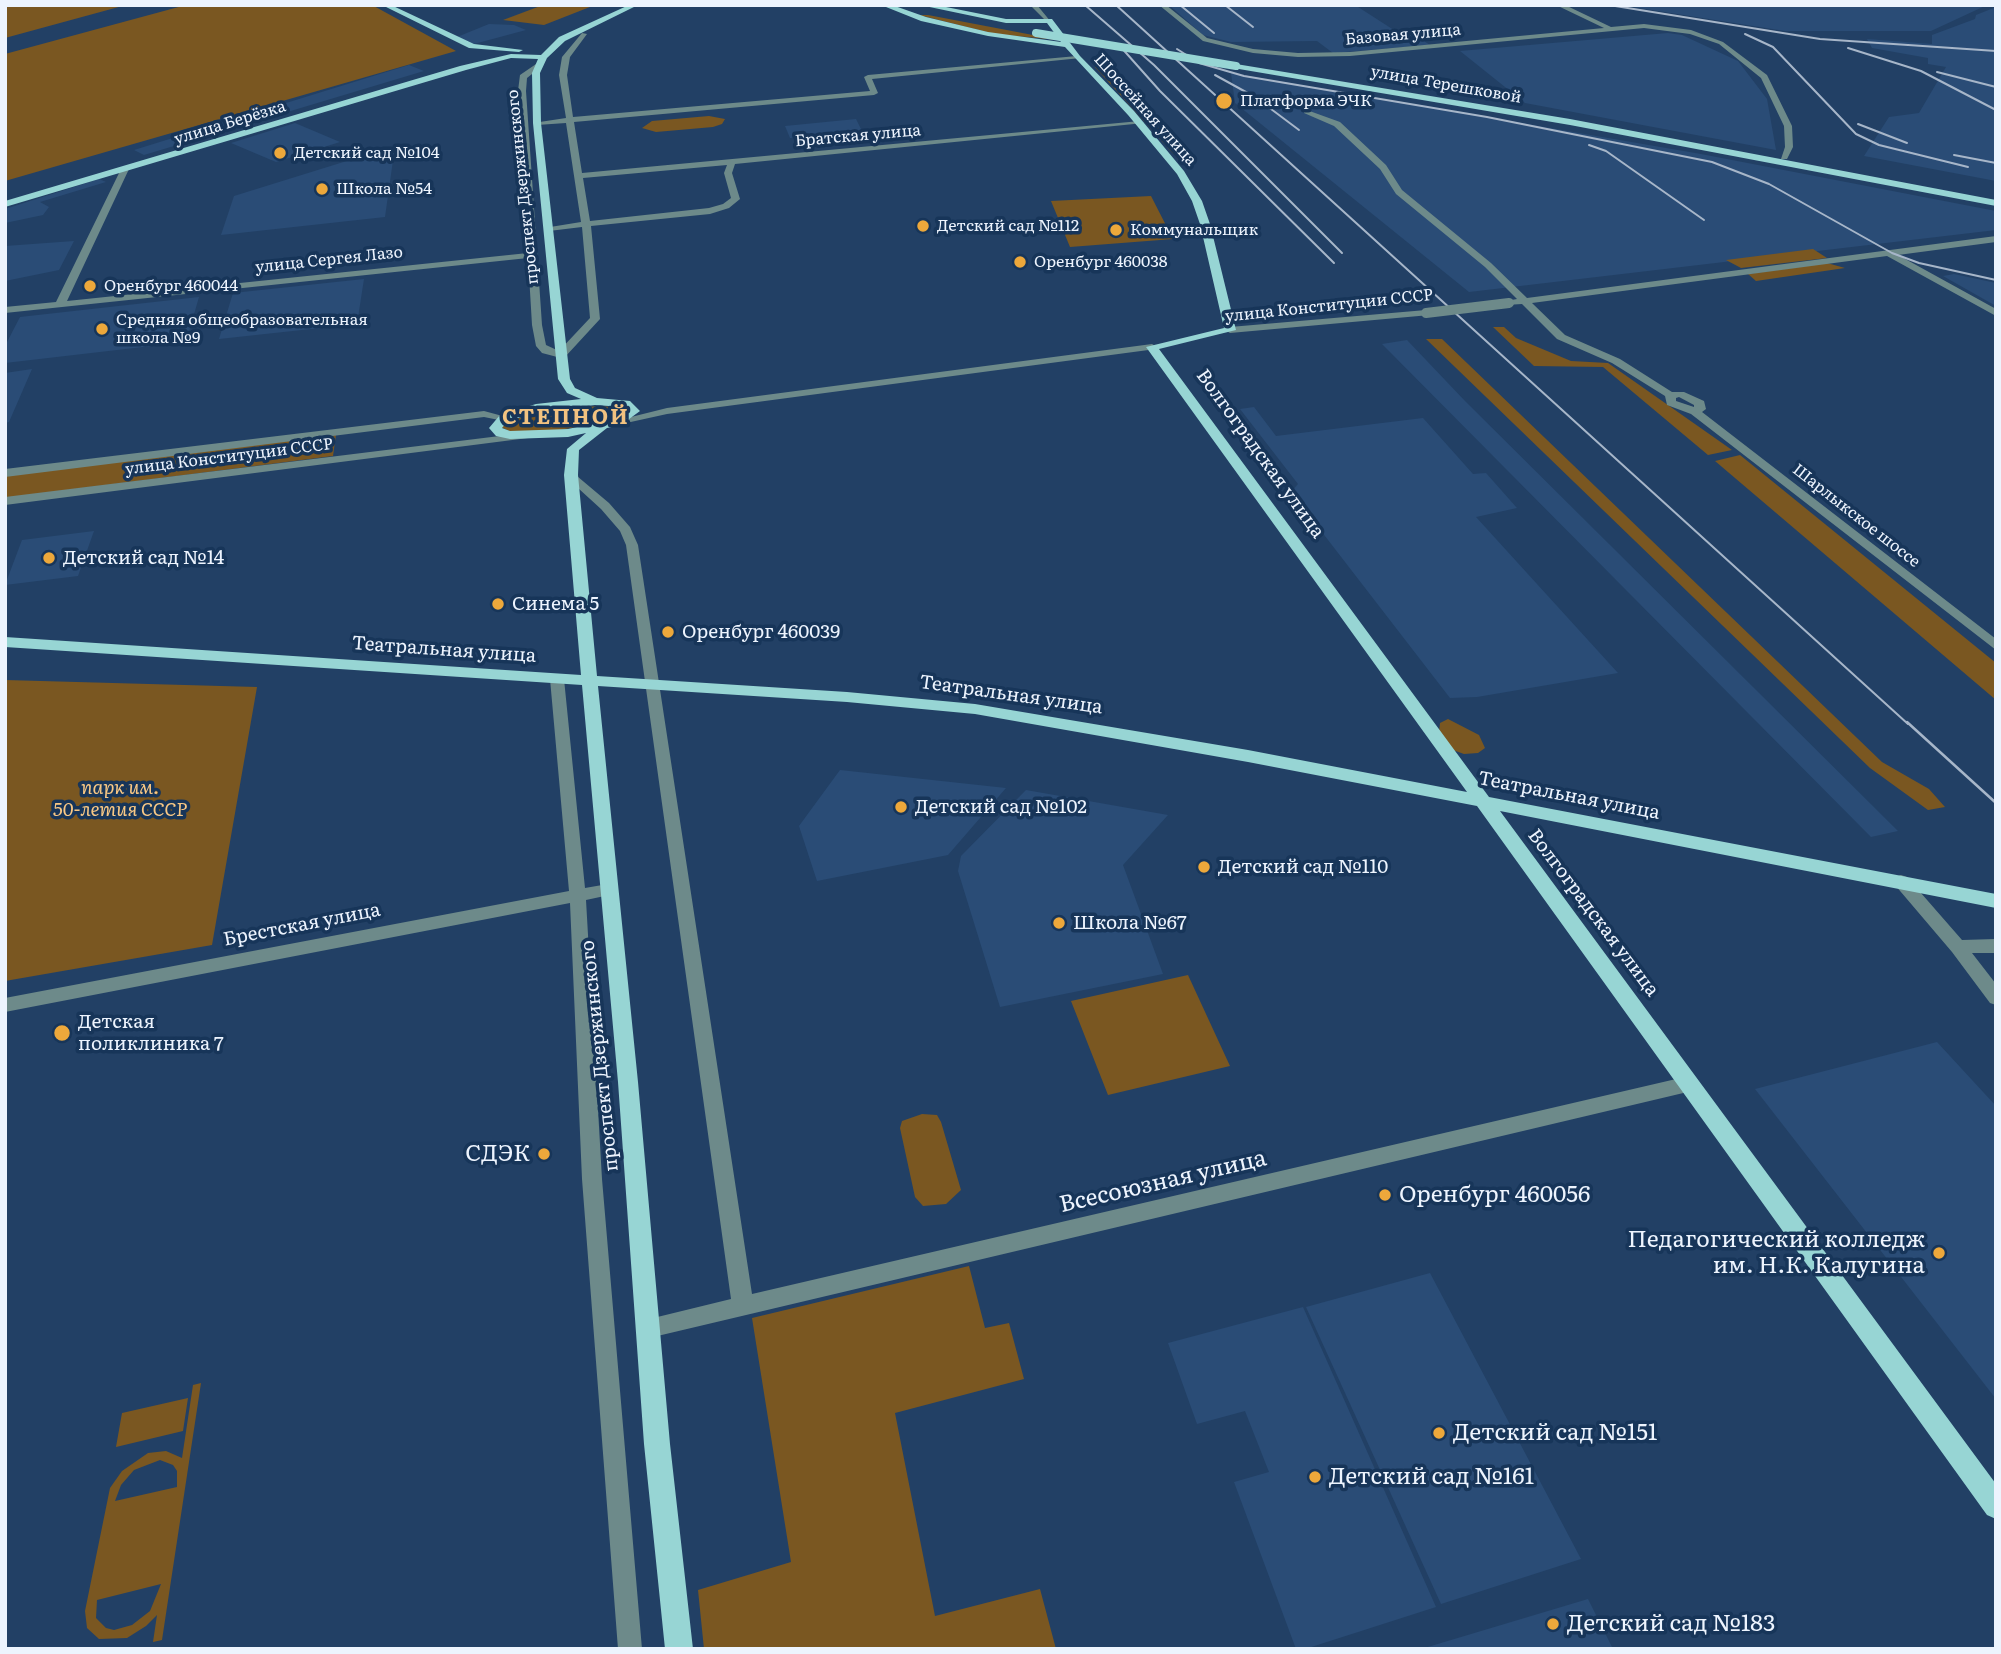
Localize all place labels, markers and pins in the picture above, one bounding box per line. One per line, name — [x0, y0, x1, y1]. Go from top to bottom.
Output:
marker: Платформа ЭЧК — [1214, 91, 1234, 111]
place label: Платформа ЭЧК — [1240, 91, 1372, 111]
place label: Детский сад №104 — [294, 143, 440, 163]
marker: Детский сад №104 — [272, 145, 288, 161]
place label: Школа №54 — [336, 179, 432, 199]
marker: Школа №54 — [314, 181, 330, 197]
place label: Детский сад №112 — [937, 216, 1079, 236]
marker: Детский сад №112 — [915, 218, 931, 234]
place label: Коммунальщик — [1130, 220, 1258, 240]
marker: Коммунальщик — [1108, 222, 1124, 238]
place label: Оренбург 460038 — [1034, 252, 1168, 272]
marker: Оренбург 460038 — [1012, 254, 1028, 270]
place label: Оренбург 460044 — [104, 276, 238, 296]
marker: Оренбург 460044 — [82, 278, 98, 294]
place label: Средняя общеобразовательная школа №9 — [116, 310, 368, 348]
marker: Средняя общеобразовательная школа №9 — [94, 321, 110, 337]
place label: Детский сад №14 — [63, 547, 224, 569]
marker: Детский сад №14 — [41, 550, 57, 566]
place label: Синема 5 — [512, 593, 599, 615]
marker: Синема 5 — [490, 596, 506, 612]
place label: Оренбург 460039 — [682, 621, 840, 643]
marker: Оренбург 460039 — [660, 624, 676, 640]
place label: Детский сад №102 — [915, 796, 1087, 818]
marker: Детский сад №102 — [893, 799, 909, 815]
place label: Детский сад №110 — [1218, 856, 1388, 878]
marker: Детский сад №110 — [1196, 859, 1212, 875]
place label: Школа №67 — [1073, 912, 1187, 934]
marker: Школа №67 — [1051, 915, 1067, 931]
place label: Детская поликлиника 7 — [78, 1011, 224, 1055]
marker: Детская поликлиника 7 — [52, 1023, 72, 1043]
place label: СДЭК — [465, 1140, 530, 1168]
marker: СДЭК — [536, 1146, 552, 1162]
place label: Оренбург 460056 — [1399, 1181, 1590, 1209]
marker: Оренбург 460056 — [1377, 1187, 1393, 1203]
place label: Педагогический колледж им. Н.К. Калугина — [1628, 1226, 1925, 1280]
marker: Педагогический колледж им. Н.К. Калугина — [1931, 1245, 1947, 1261]
place label: Детский сад №151 — [1453, 1419, 1657, 1447]
marker: Детский сад №151 — [1431, 1425, 1447, 1441]
place label: Детский сад №161 — [1329, 1463, 1534, 1491]
marker: Детский сад №161 — [1307, 1469, 1323, 1485]
place label: Детский сад №183 — [1567, 1610, 1775, 1638]
marker: Детский сад №183 — [1545, 1616, 1561, 1632]

